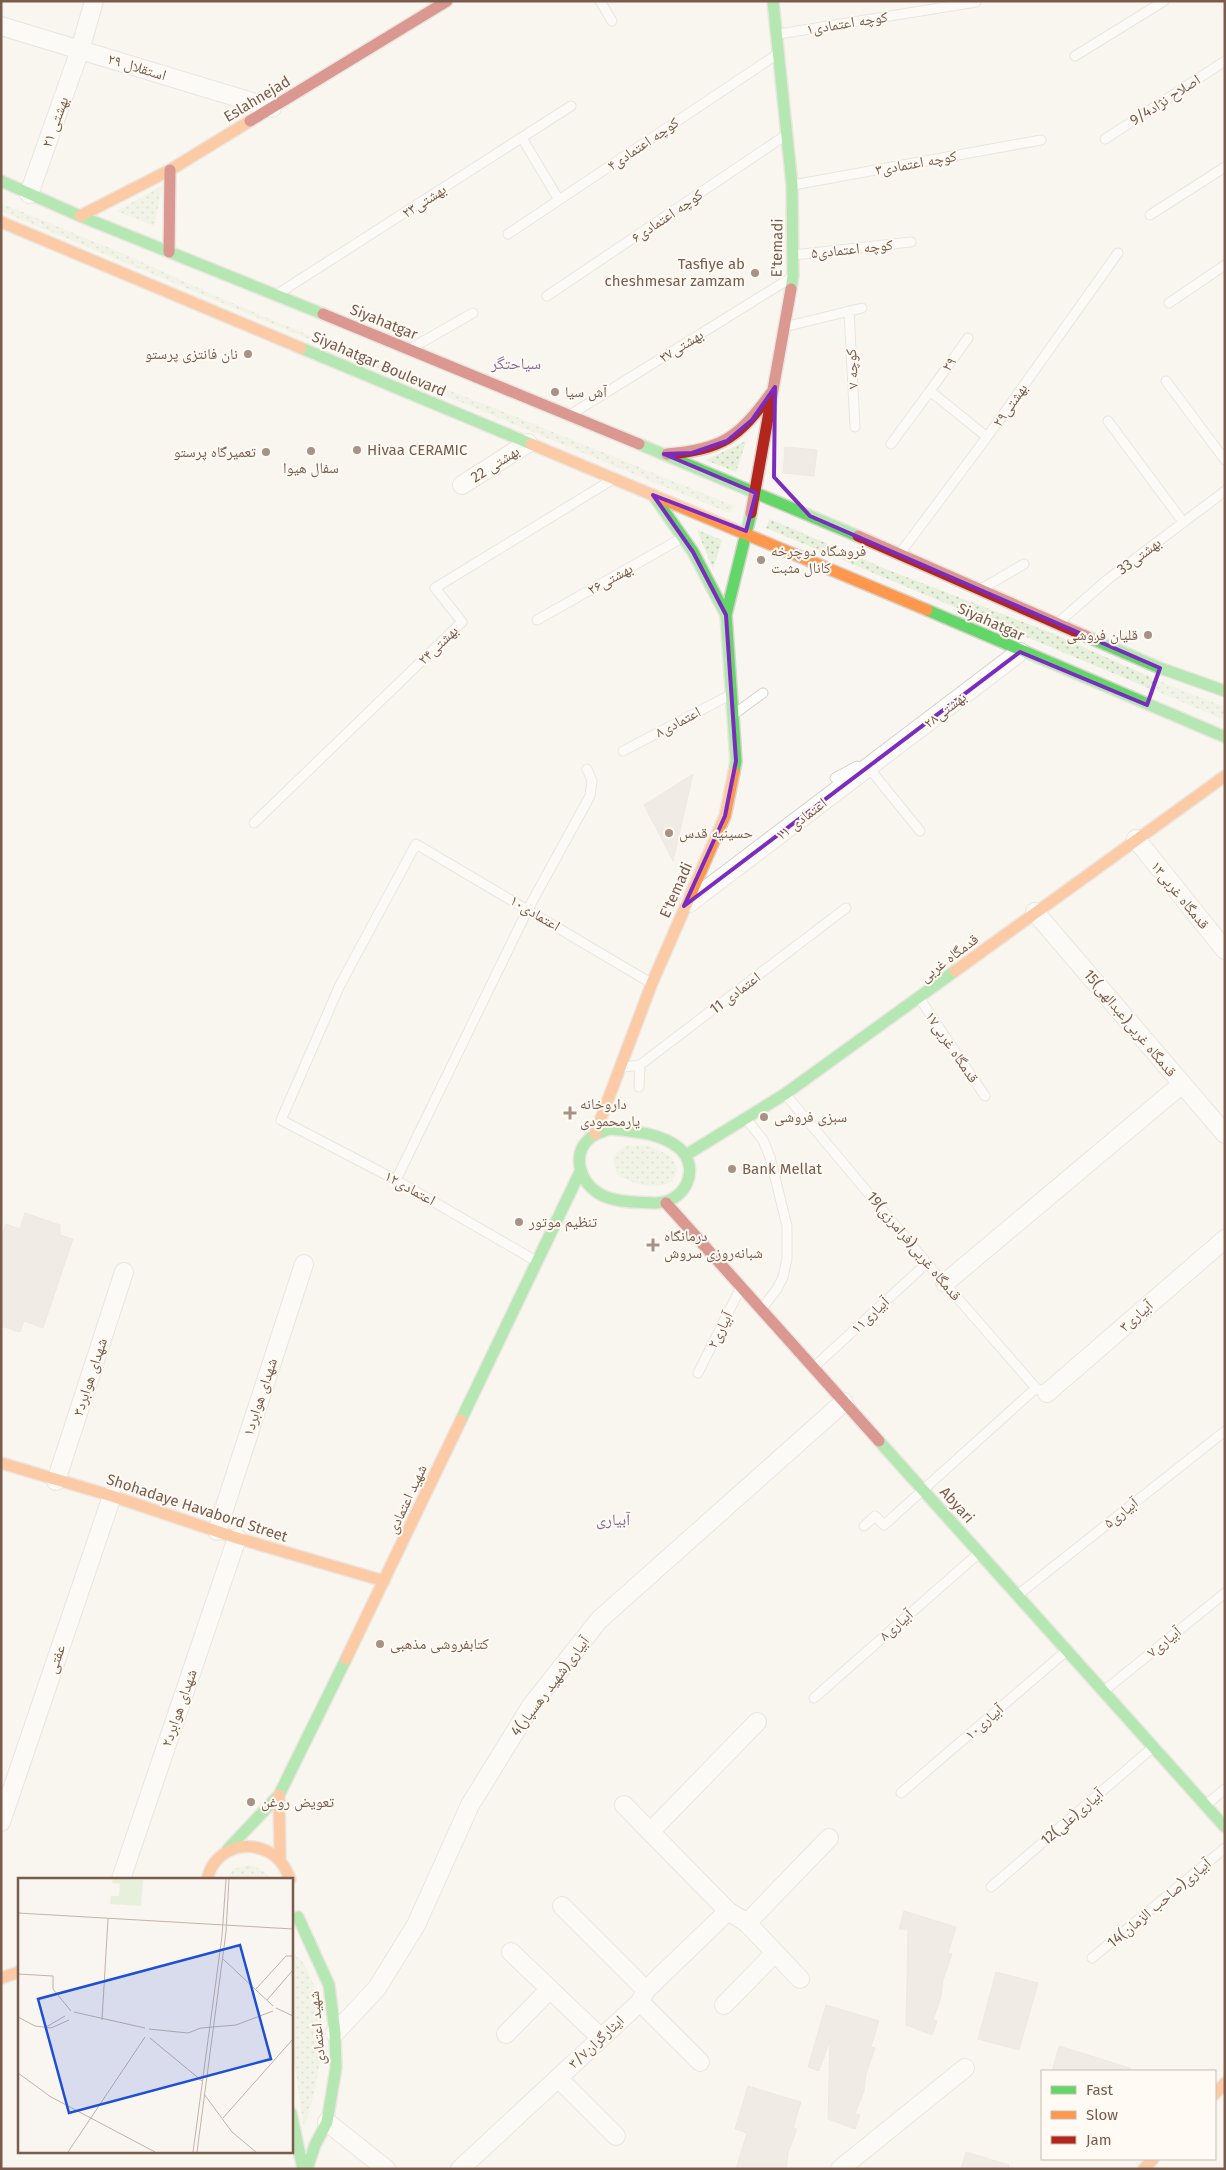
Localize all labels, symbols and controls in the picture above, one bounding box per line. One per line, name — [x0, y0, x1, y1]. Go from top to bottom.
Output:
street label: کوچه اعتمادی۱ — [805, 8, 889, 39]
street label: ۲۹ استقلال — [105, 50, 168, 85]
street label: 9/4اصلاح نژاد — [1126, 71, 1204, 130]
street label: Eslahnejad — [220, 72, 294, 126]
street label: ۲۱ بهشتی — [37, 94, 73, 150]
street label: کوچه اعتمادی۴ — [604, 114, 683, 175]
street label: کوچه اعتمادی۳ — [874, 147, 958, 180]
street label: ۲۳بهشتی — [399, 180, 450, 223]
street label: کوچه اعتمادی۶ — [628, 186, 707, 247]
street label: E'temadi — [767, 218, 787, 278]
street label: کوچه اعتمادی۵ — [810, 236, 894, 263]
place label: Tasfiye ab cheshmesar zamzam — [605, 255, 745, 290]
marker: Tasfiye ab cheshmesar zamzam — [749, 267, 761, 279]
street label: Siyahatgar — [348, 300, 421, 344]
street label: ۲۷بهشتی — [655, 325, 707, 367]
street label: Siyahatgar Boulevard — [309, 328, 449, 400]
place label: نان فانتزی پرستو — [145, 345, 238, 364]
marker: نان فانتزی پرستو — [242, 348, 254, 360]
street label: کوچه ۷ — [842, 348, 862, 390]
street label: ۲۹ — [938, 353, 960, 375]
district label: سیاحتگر — [490, 354, 541, 373]
street label: ۲۹بهشتی — [989, 380, 1032, 431]
place label: آش سیا — [565, 383, 608, 402]
marker: آش سیا — [549, 386, 561, 398]
place label: Hivaa CERAMIC — [367, 441, 468, 459]
street label: 22 بهشتی — [467, 442, 523, 487]
place label: تعمیرگاه پرستو — [173, 443, 257, 461]
marker: Hivaa CERAMIC — [351, 444, 363, 456]
marker: سفال هیوا — [305, 445, 317, 457]
marker: تعمیرگاه پرستو — [260, 446, 272, 458]
place label: سفال هیوا — [283, 459, 339, 478]
street label: 33بهشتی — [1113, 534, 1165, 579]
place label: فروشگاه دوچرخه کانال مثبت — [771, 542, 866, 578]
marker: فروشگاه دوچرخه کانال مثبت — [755, 554, 767, 566]
street label: ۲۶بهشتی — [584, 559, 636, 600]
street label: Siyahatgar — [955, 599, 1027, 645]
street label: ۲۴بهشتی — [414, 622, 463, 669]
place label: قلیان فروشی — [1067, 626, 1138, 645]
marker: قلیان فروشی — [1142, 629, 1154, 641]
street label: ۲۸بهشتی — [920, 688, 970, 733]
street label: اعتمادی۸ — [652, 703, 704, 742]
street label: ۱۱ اعتمادی — [772, 794, 831, 845]
place label: حسینیه قدس — [679, 824, 753, 843]
marker: حسینیه قدس — [663, 827, 675, 839]
street label: قدمگاه غربی۱۳ — [1146, 857, 1213, 933]
street label: E'temadi — [656, 859, 696, 921]
street label: اعتمادی۱۰ — [506, 891, 563, 936]
street label: قدمگاه غربی — [916, 930, 983, 987]
street label: 15قدمگاه غربی(عبدالهی) — [1079, 966, 1180, 1081]
street label: 11 اعتمادی — [706, 968, 764, 1019]
street label: قدمگاه غربی۱۷ — [921, 1008, 983, 1087]
place label: داروخانه یارمحمودی — [580, 1095, 641, 1131]
marker: داروخانه یارمحمودی — [564, 1107, 576, 1119]
place label: سبزی فروشی — [774, 1108, 847, 1127]
marker: سبزی فروشی — [758, 1111, 770, 1123]
place label: Bank Mellat — [742, 1160, 822, 1178]
marker: Bank Mellat — [726, 1163, 738, 1175]
street label: اعتمادی۱۲ — [381, 1167, 439, 1210]
street label: 19قدمگاه غربی(فرامرزی) — [862, 1188, 965, 1305]
place label: تنظیم موتور — [528, 1213, 598, 1232]
marker: تنظیم موتور — [513, 1216, 525, 1228]
place label: درمانگاه شبانه‌روزی سروش — [664, 1227, 763, 1263]
marker: درمانگاه شبانه‌روزی سروش — [646, 1238, 660, 1252]
street label: آبیاری۱۱ — [847, 1292, 894, 1338]
street label: آبیاری۳ — [1115, 1296, 1158, 1336]
street label: آبیاری۲ — [703, 1308, 738, 1352]
street label: ۳شهدای هوابرد — [69, 1336, 112, 1419]
street label: شهدای هوابرد۱ — [239, 1356, 282, 1439]
street label: شهید اعتمادی — [383, 1462, 432, 1537]
street label: Shohadaye Havabord Street — [104, 1470, 290, 1546]
street label: Abyari — [936, 1483, 978, 1527]
street label: آبیاری۵ — [1100, 1493, 1143, 1533]
district label: آبیاری — [596, 1510, 631, 1530]
street label: آبیاری۸ — [875, 1605, 918, 1645]
street label: آبیاری۷ — [1143, 1622, 1186, 1662]
street label: 4آبیاری(شهید رهسپار) — [507, 1632, 595, 1740]
place label: کتابفروشی مذهبی — [390, 1635, 489, 1654]
marker: کتابفروشی مذهبی — [374, 1638, 386, 1650]
street label: عفتی — [43, 1642, 70, 1676]
street label: شهدای هوابرد۲ — [157, 1667, 202, 1749]
street label: آبیاری۱۰ — [961, 1700, 1009, 1744]
street label: 12آبیاری(علی) — [1037, 1784, 1109, 1850]
place label: تعویض روغن — [261, 1793, 335, 1812]
marker: تعویض روغن — [245, 1796, 257, 1808]
street label: 14آبیاری(صاحب الزمان) — [1104, 1854, 1216, 1952]
inset map — [18, 1878, 292, 2152]
street label: شهید اعتمادی — [305, 1990, 330, 2066]
street label: ایثارگران۳/۷ — [564, 2012, 628, 2073]
legend — [1041, 2070, 1216, 2160]
text: Fast — [1086, 2081, 1113, 2099]
text: Slow — [1086, 2106, 1118, 2124]
text: Jam — [1086, 2131, 1112, 2149]

